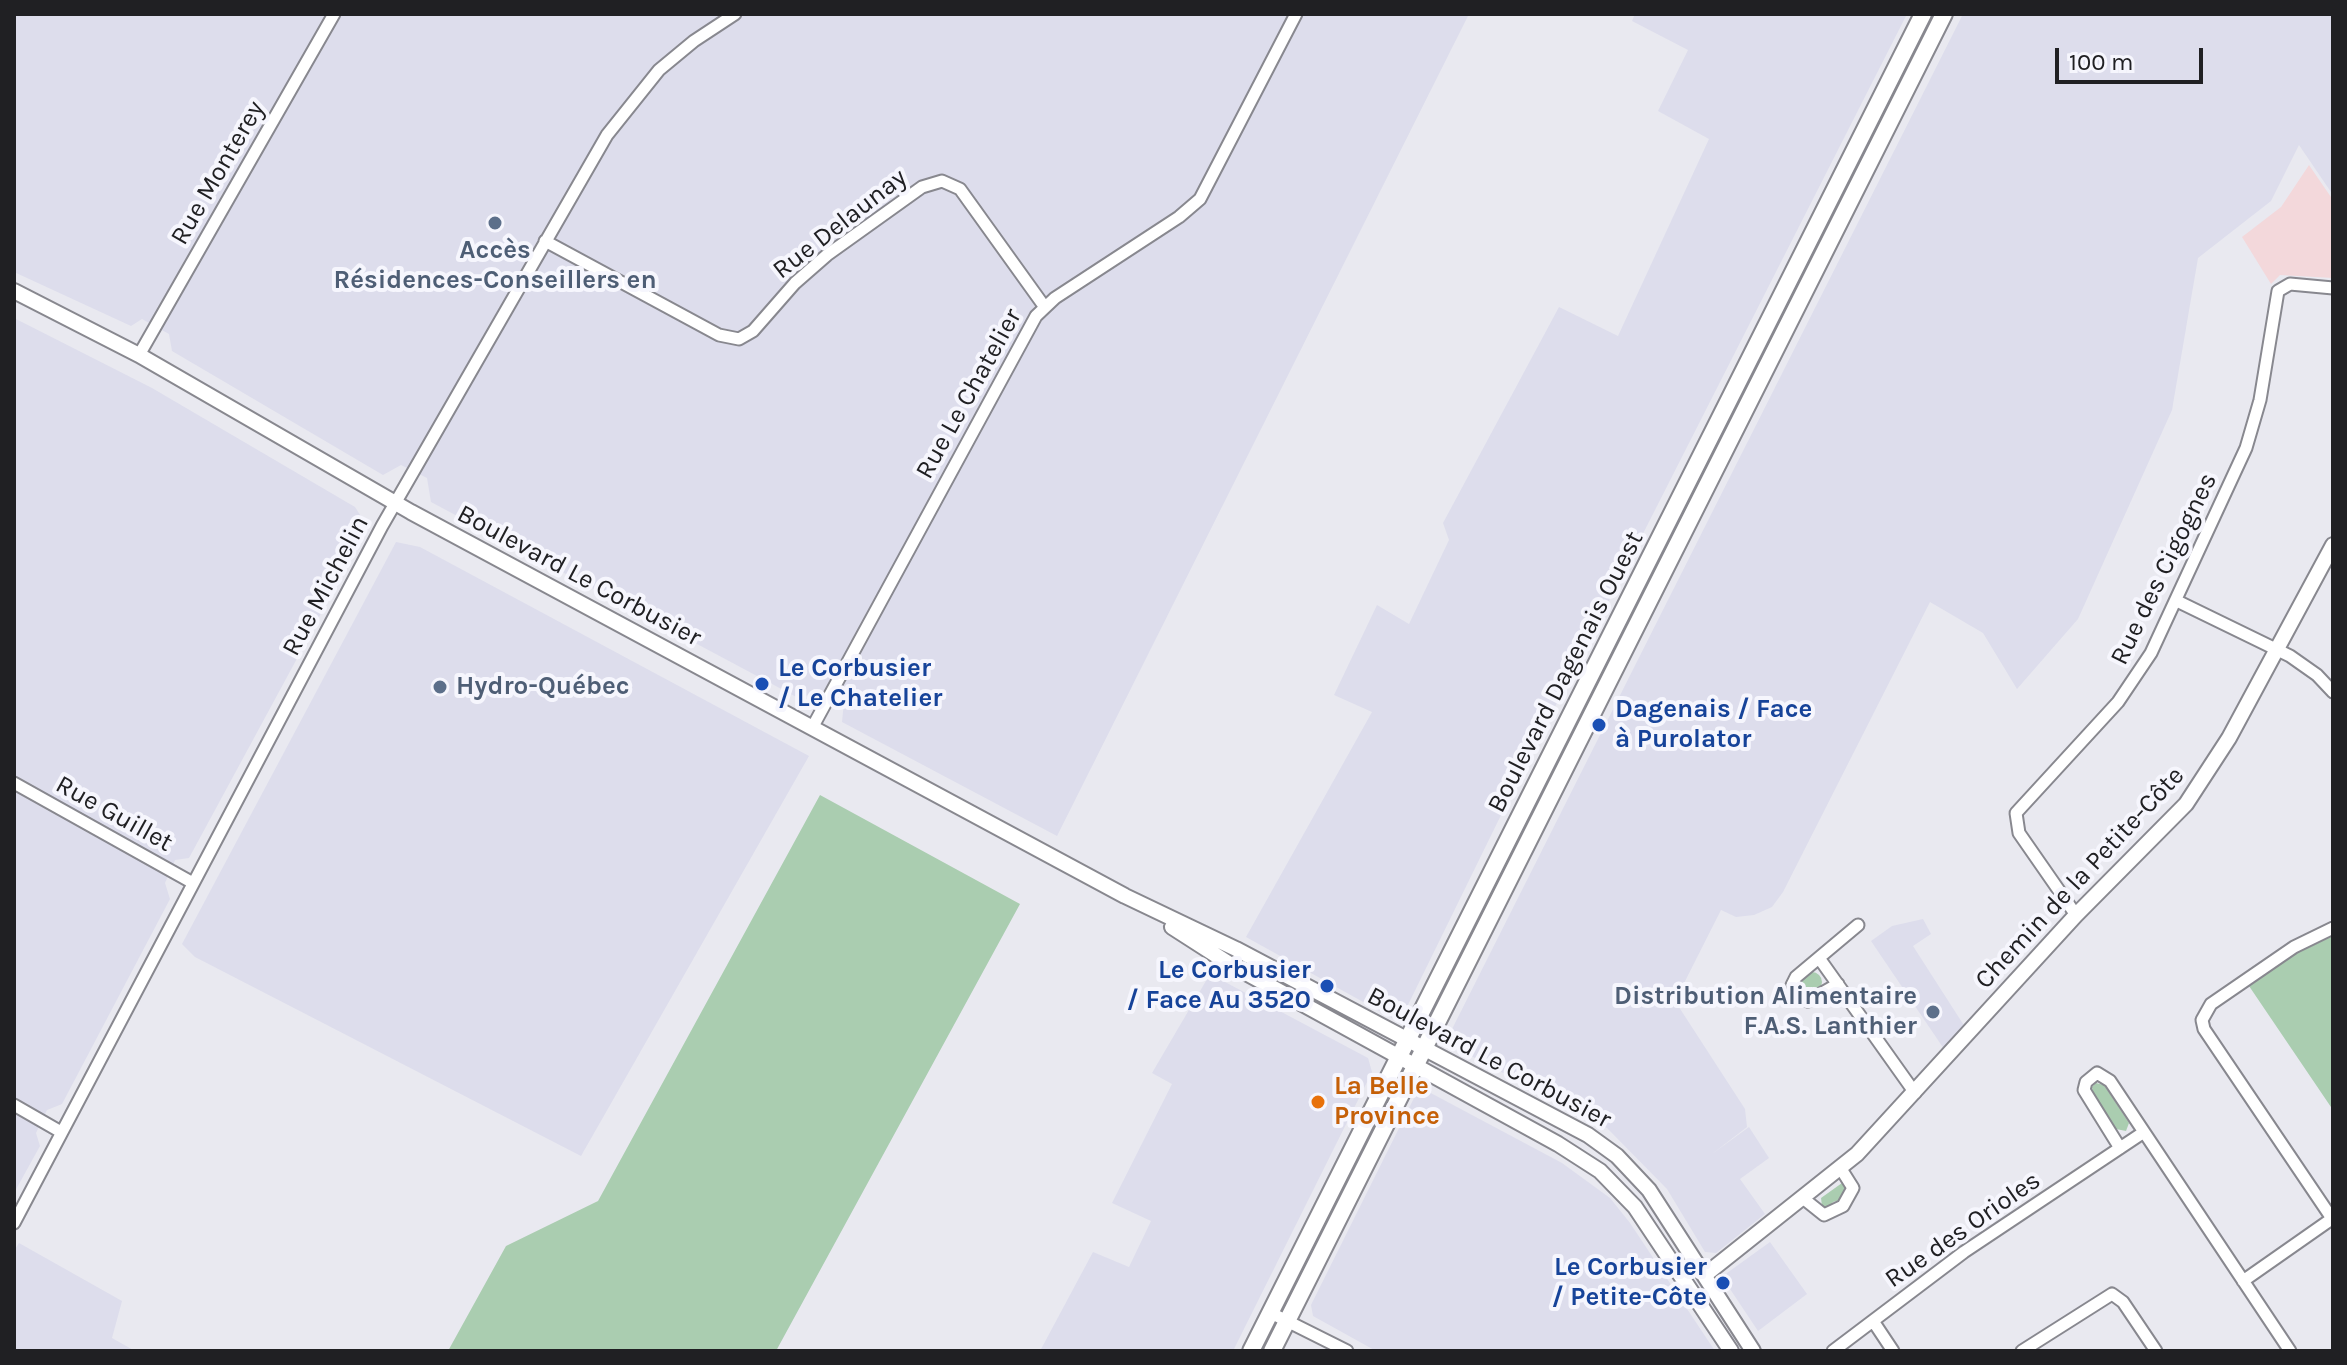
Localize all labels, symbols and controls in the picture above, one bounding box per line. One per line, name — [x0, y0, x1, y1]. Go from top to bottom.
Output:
scale bar — [2059, 32, 2207, 82]
text: 100 m — [2069, 48, 2134, 76]
street label: Rue Monterey — [164, 95, 272, 251]
street label: Rue Delaunay — [767, 162, 913, 286]
marker: Accès Résidences-Conseillers en — [486, 214, 504, 232]
place label: Accès Résidences-Conseillers en — [333, 235, 657, 296]
street label: Rue Le Chatelier — [909, 303, 1029, 485]
street label: Rue des Cigognes — [2104, 468, 2224, 670]
street label: Boulevard Le Corbusier — [452, 498, 706, 654]
street label: Rue Michelin — [276, 511, 376, 661]
street label: Boulevard Dagenais Ouest — [1481, 526, 1651, 818]
place label: Le Corbusier / Le Chatelier — [778, 653, 942, 714]
place label: Hydro-Québec — [456, 671, 629, 703]
marker: Le Corbusier / Le Chatelier — [753, 675, 771, 693]
marker: Hydro-Québec — [431, 678, 449, 696]
place label: Dagenais / Face à Purolator — [1615, 694, 1812, 756]
marker: Dagenais / Face à Purolator — [1590, 716, 1608, 734]
street label: Chemin de la Petite-Côte — [1969, 760, 2191, 996]
street label: Rue Guillet — [50, 769, 178, 859]
place label: Le Corbusier / Face Au 3520 — [1127, 955, 1311, 1016]
marker: Le Corbusier / Face Au 3520 — [1318, 977, 1336, 995]
street label: Boulevard Le Corbusier — [1362, 980, 1616, 1136]
place label: Distribution Alimentaire F.A.S. Lanthier — [1614, 981, 1917, 1042]
marker: Distribution Alimentaire F.A.S. Lanthier — [1924, 1003, 1942, 1021]
place label: La Belle Province — [1334, 1071, 1440, 1132]
marker: La Belle Province — [1309, 1093, 1327, 1111]
street label: Rue des Orioles — [1879, 1165, 2047, 1295]
place label: Le Corbusier / Petite-Côte — [1552, 1252, 1707, 1314]
marker: Le Corbusier / Petite-Côte — [1714, 1274, 1732, 1292]

